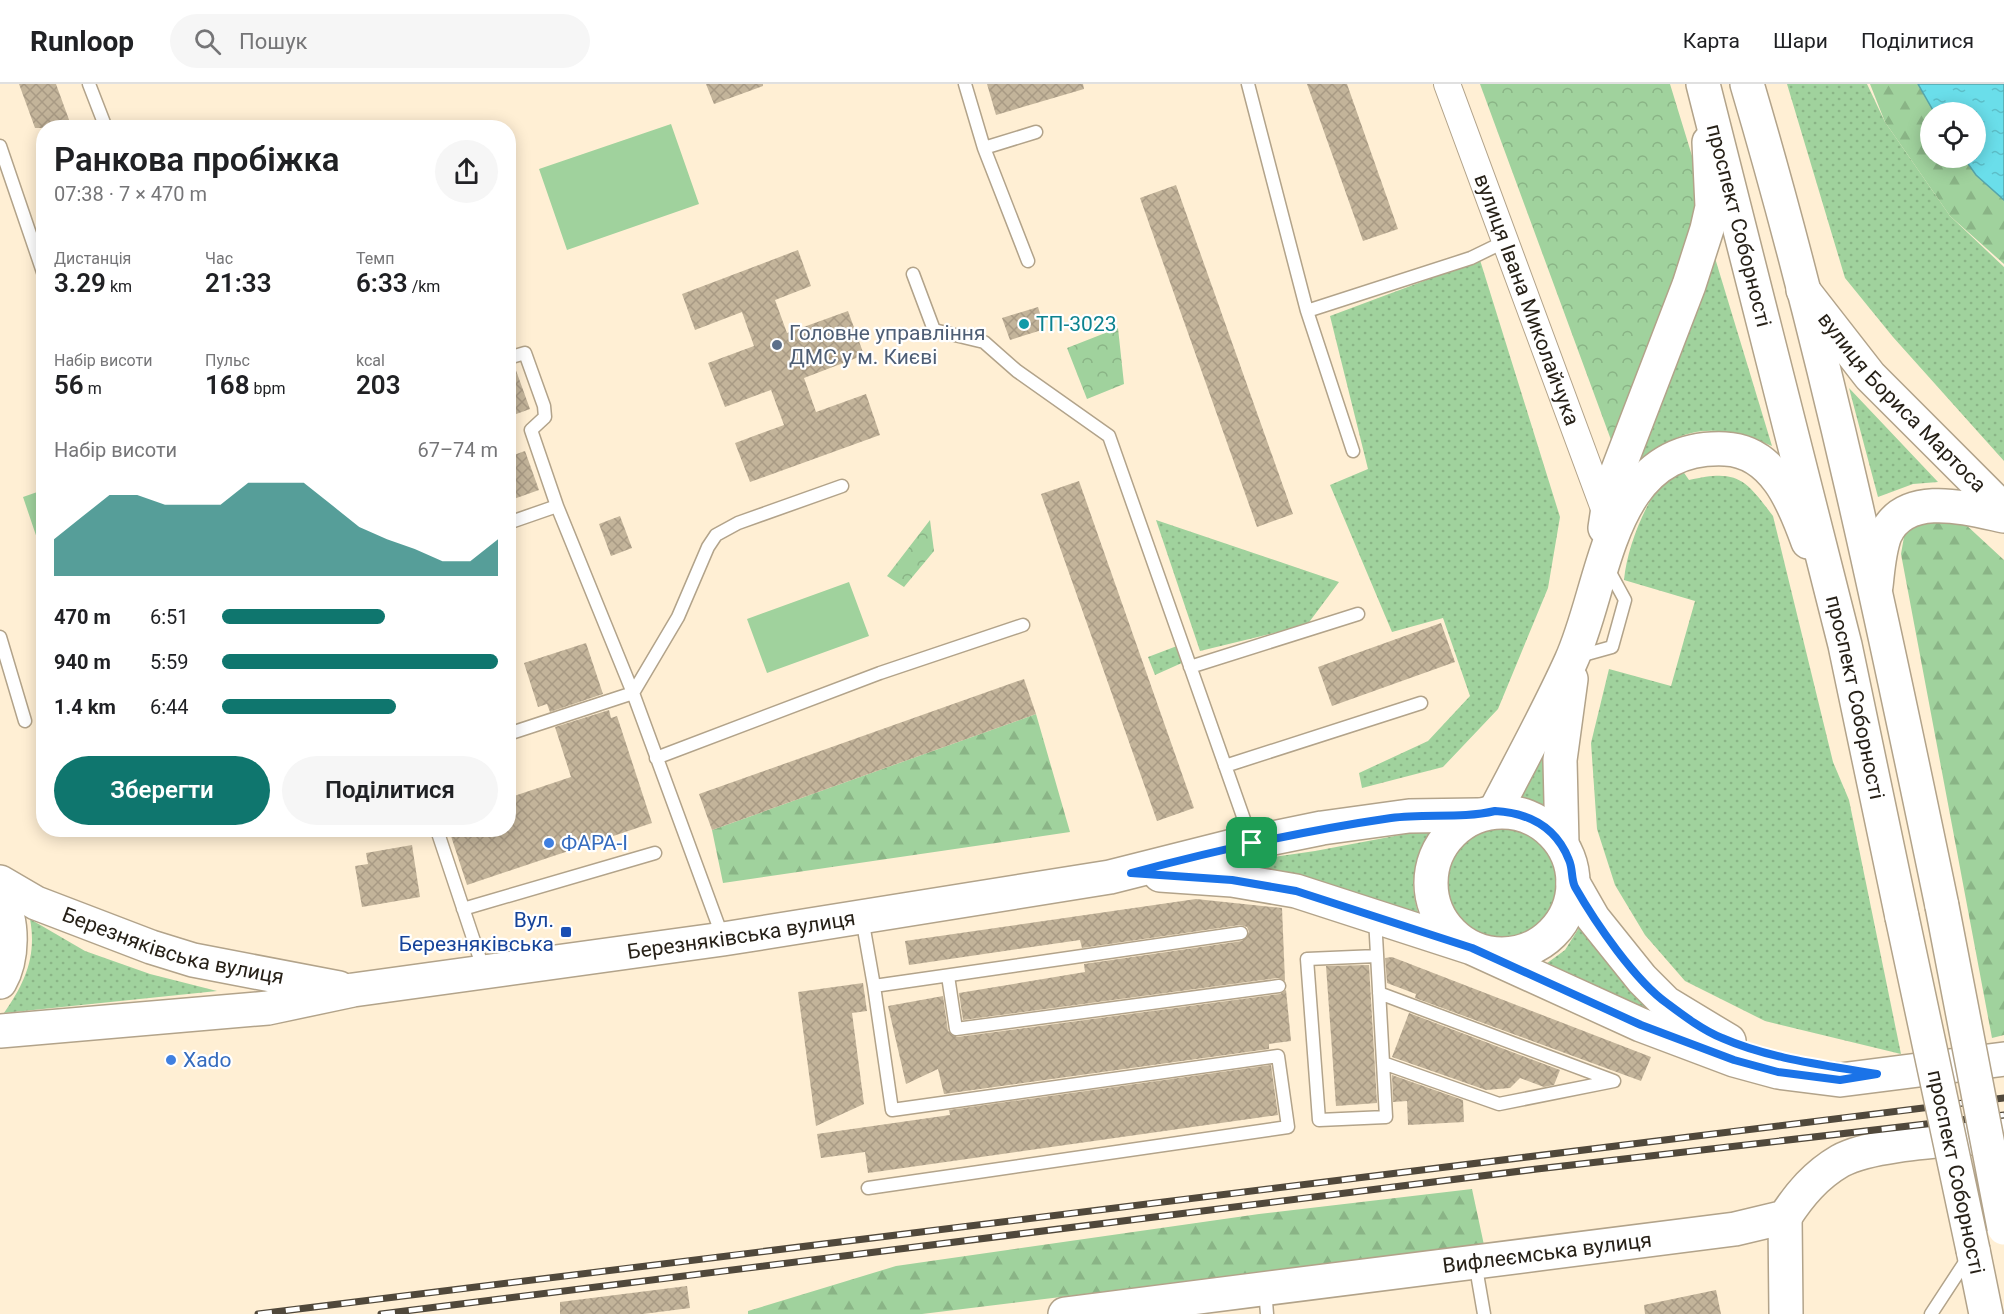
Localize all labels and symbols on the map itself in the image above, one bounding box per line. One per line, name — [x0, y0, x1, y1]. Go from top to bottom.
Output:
street label: проспект Соборності — [1702, 122, 1776, 329]
street label: вулиця Івана Миколайчука — [1469, 171, 1584, 429]
street label: вулиця Бориса Мартоса — [1813, 308, 1991, 497]
place label: ТП-3023 — [1036, 312, 1117, 336]
marker: ТП-3023 — [1017, 317, 1031, 331]
place label: Головне управління ДМС у м. Києві — [789, 321, 985, 369]
marker: Головне управління ДМС у м. Києві — [770, 338, 784, 352]
street label: проспект Соборності — [1821, 593, 1889, 802]
pin — [1226, 817, 1277, 868]
place label: ФАРА-І — [561, 831, 628, 855]
marker: ФАРА-І — [542, 836, 556, 850]
street label: Березняківська вулиця — [59, 902, 286, 989]
street label: Березняківська вулиця — [626, 906, 857, 964]
place label: Вул. Березняківська — [399, 908, 554, 956]
marker: Вул. Березняківська — [559, 925, 573, 939]
place label: Xado — [183, 1048, 231, 1072]
marker: Xado — [164, 1053, 178, 1067]
street label: проспект Соборності — [1923, 1068, 1989, 1276]
street label: Вифлеємська вулиця — [1441, 1228, 1653, 1278]

